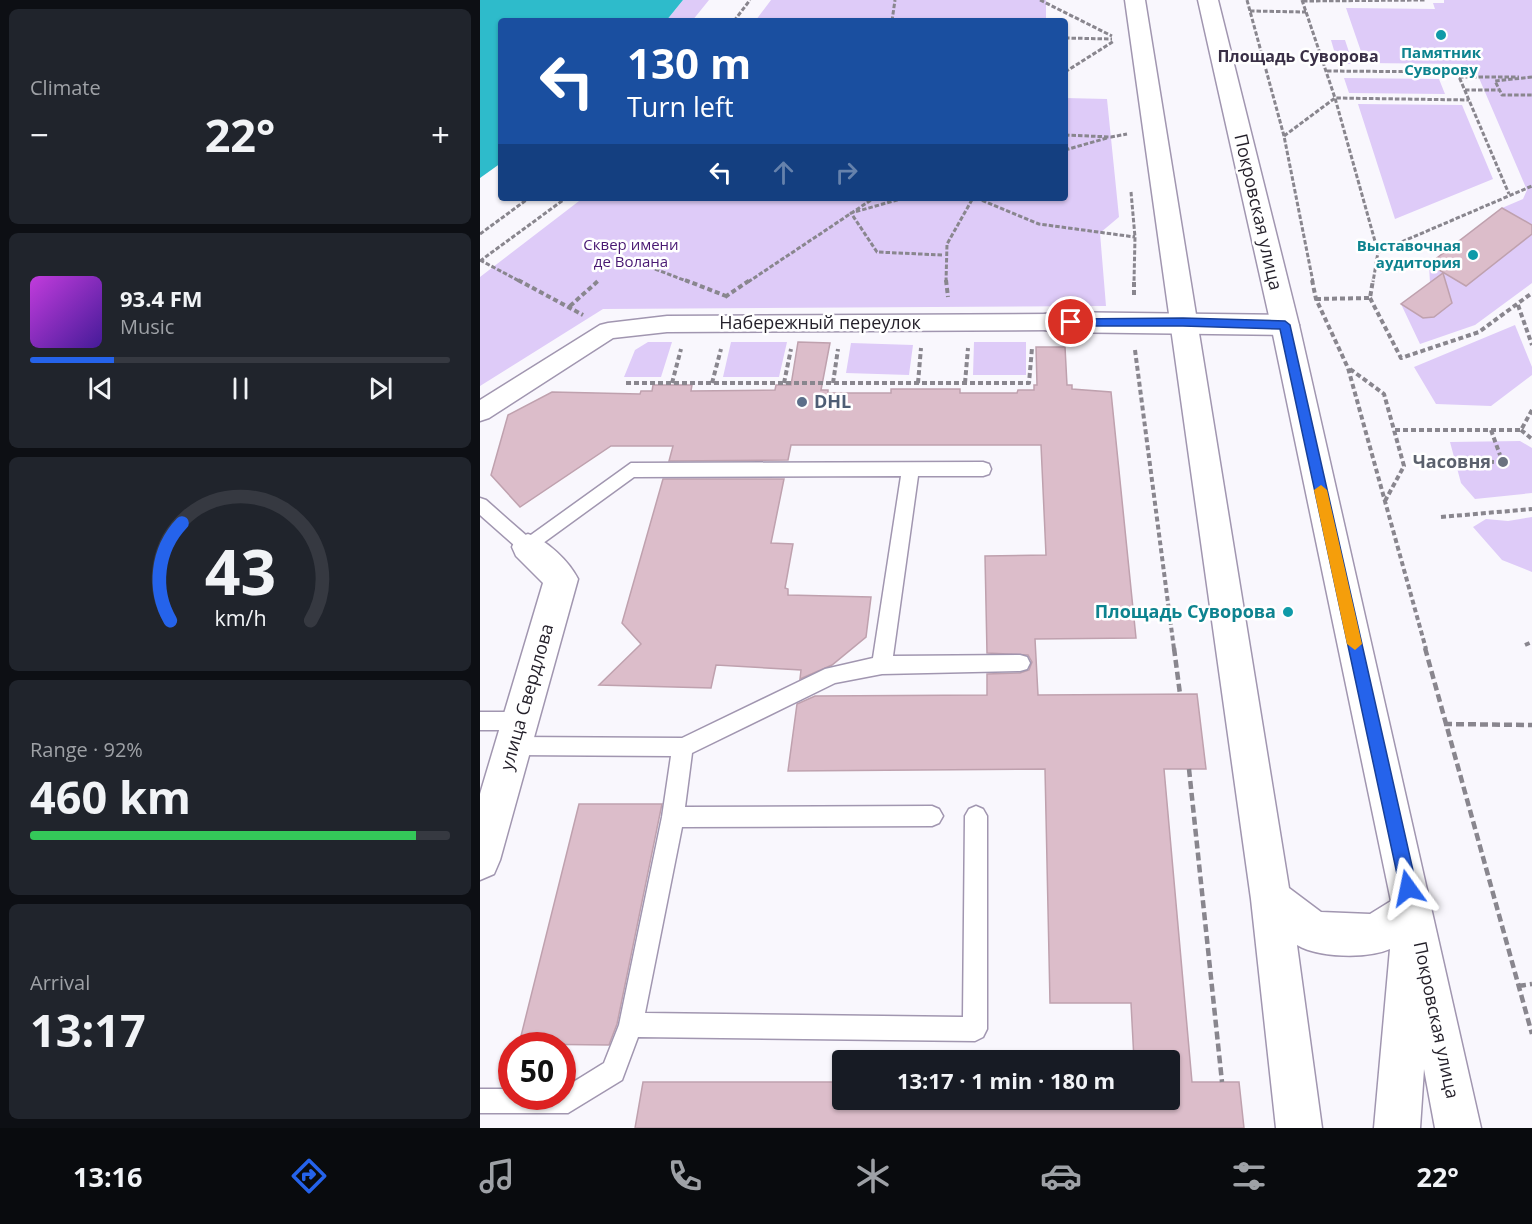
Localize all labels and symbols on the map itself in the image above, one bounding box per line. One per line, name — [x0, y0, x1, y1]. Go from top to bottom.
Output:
marker: Памятник Суворову — [1434, 28, 1448, 42]
place label: Памятник Суворову — [1401, 42, 1482, 79]
district label: Площадь Суворова — [1217, 45, 1379, 67]
street label: Покровская улица — [1229, 131, 1289, 292]
park label: Сквер имени де Волана — [583, 234, 679, 271]
place label: Выставочная аудитория — [1357, 235, 1461, 272]
marker: Выставочная аудитория — [1466, 248, 1480, 262]
pin — [1045, 296, 1096, 347]
street label: Набережный переулок — [719, 310, 922, 334]
place label: DHL — [814, 389, 851, 413]
marker: DHL — [795, 395, 809, 409]
place label: Часовня — [1413, 449, 1491, 473]
marker: Часовня — [1496, 455, 1510, 469]
place label: Площадь Суворова — [1095, 599, 1276, 623]
marker: Площадь Суворова — [1281, 605, 1295, 619]
street label: улица Свердлова — [494, 621, 558, 773]
position arrow — [1376, 856, 1440, 920]
street label: Покровская улица — [1409, 939, 1465, 1101]
speed limit sign: 50 — [498, 1032, 576, 1110]

